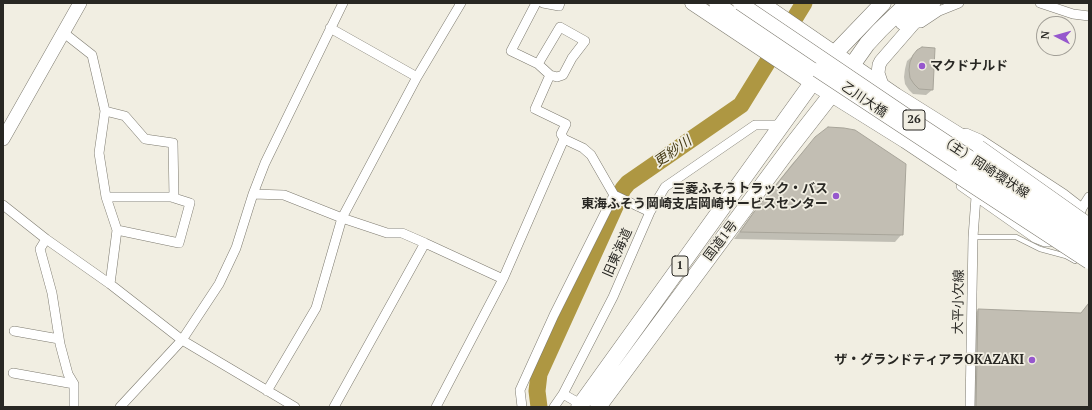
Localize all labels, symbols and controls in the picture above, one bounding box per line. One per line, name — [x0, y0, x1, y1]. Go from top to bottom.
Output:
north arrow — [1036, 16, 1076, 56]
text: N — [1038, 30, 1052, 40]
place label: マクドナルド — [930, 58, 1008, 74]
marker: マクドナルド — [917, 61, 927, 71]
street label: 乙川大橋 — [838, 79, 890, 121]
road number: 26 — [903, 110, 925, 130]
street label: （主）岡崎環状線 — [936, 132, 1032, 202]
water label: 更紗川 — [651, 133, 695, 171]
place label: 三菱ふそうトラック・バス 東海ふそう岡崎支店岡崎サービスセンター — [581, 181, 828, 212]
marker: 三菱ふそうトラック・バス 東海ふそう岡崎支店岡崎サービスセンター — [831, 191, 841, 201]
street label: 国道1号 — [701, 218, 741, 264]
street label: 旧東海道 — [600, 226, 636, 280]
road number: 1 — [672, 256, 688, 276]
street label: 大平小欠線 — [951, 269, 967, 335]
place label: ザ・グランドティアラOKAZAKI — [834, 352, 1024, 368]
marker: ザ・グランドティアラOKAZAKI — [1027, 355, 1037, 365]

